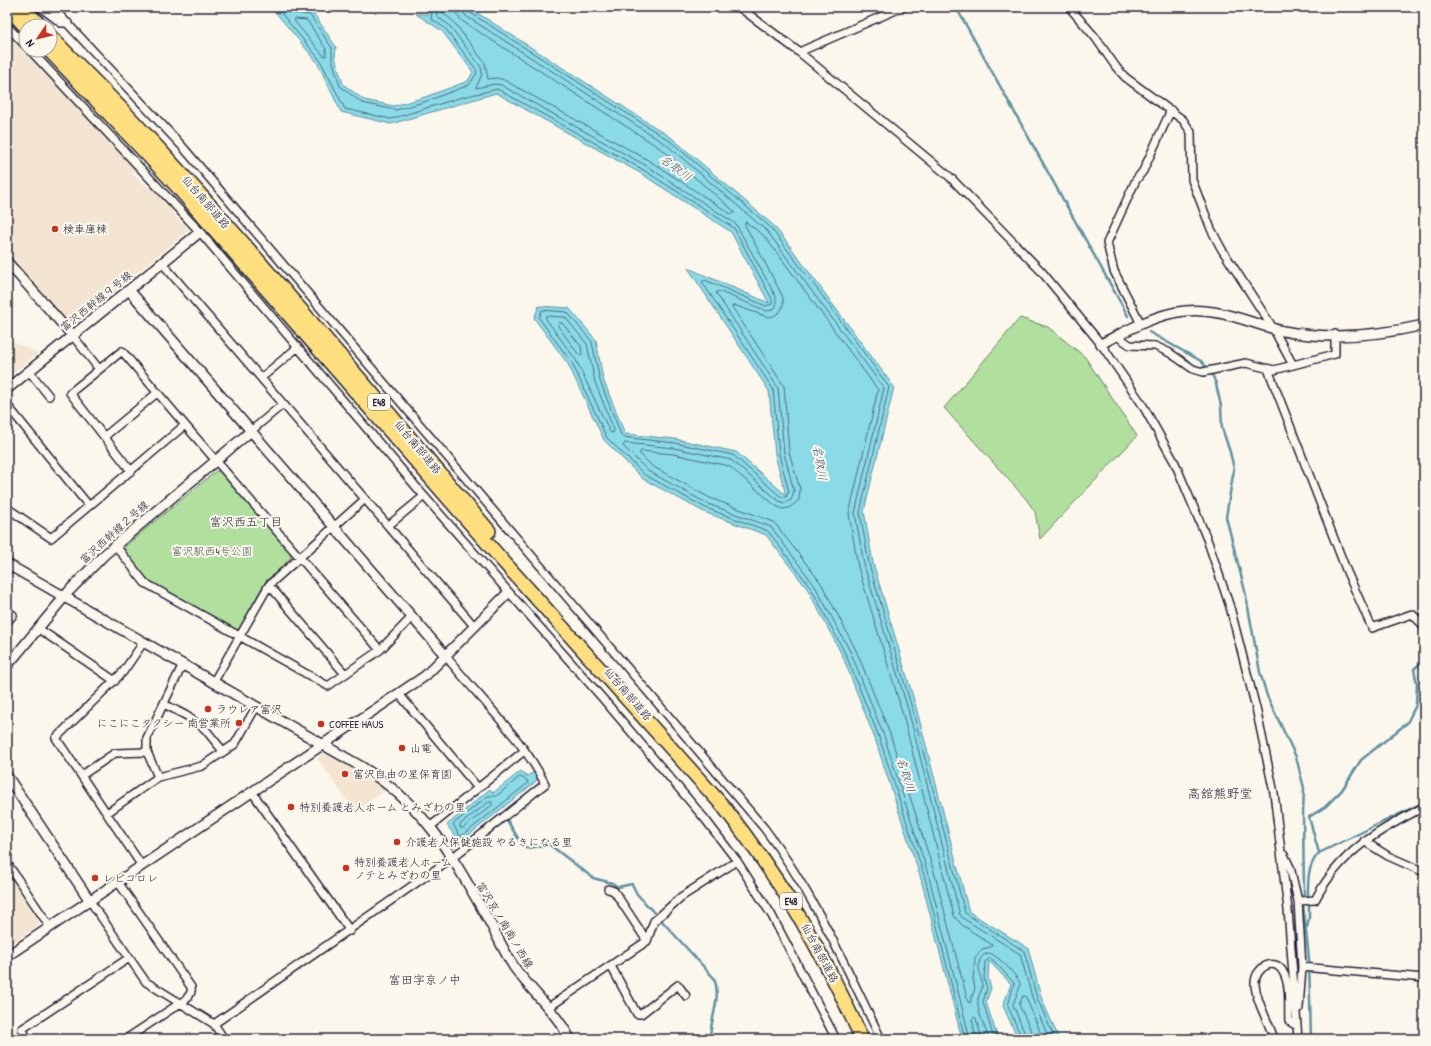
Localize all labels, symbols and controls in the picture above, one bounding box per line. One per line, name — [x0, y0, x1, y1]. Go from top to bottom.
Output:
north arrow — [18, 18, 58, 58]
text: N — [22, 37, 37, 50]
water label: 名取川 — [657, 150, 696, 185]
street label: 仙台南部道路 — [179, 173, 233, 231]
place label: 検車庫棟 — [63, 222, 107, 236]
marker: 検車庫棟 — [50, 224, 60, 234]
street label: 富沢西幹線９号線 — [57, 268, 135, 334]
road number: E48 — [368, 394, 390, 410]
street label: 仙台南部道路 — [391, 417, 445, 477]
water label: 名取川 — [809, 444, 832, 482]
street label: 富沢西幹線２号線 — [77, 497, 151, 567]
district label: 富沢西五丁目 — [210, 513, 282, 530]
park label: 富沢駅西4号公園 — [171, 544, 253, 558]
street label: 仙台南部道路 — [601, 665, 655, 723]
place label: ラウレア富沢 — [216, 702, 282, 716]
marker: ラウレア富沢 — [203, 704, 213, 714]
place label: にこにこタクシー 南営業所 — [97, 716, 231, 730]
place label: COFFEE HAUS — [329, 717, 383, 731]
marker: にこにこタクシー 南営業所 — [234, 718, 244, 728]
marker: COFFEE HAUS — [316, 719, 326, 729]
place label: 山電 — [410, 741, 432, 755]
marker: 山電 — [397, 743, 407, 753]
water label: 名取川 — [893, 755, 920, 795]
place label: 富沢自由の星保育園 — [353, 767, 452, 781]
marker: 富沢自由の星保育園 — [340, 769, 350, 779]
district label: 高舘熊野堂 — [1187, 784, 1253, 802]
place label: 特別養護老人ホーム とみざわの里 — [299, 800, 466, 814]
marker: 特別養護老人ホーム とみざわの里 — [286, 802, 296, 812]
place label: 介護老人保健施設 やるきになる里 — [405, 835, 573, 849]
marker: 介護老人保健施設 やるきになる里 — [392, 837, 402, 847]
place label: 特別養護老人ホーム ノテとみざわの里 — [354, 855, 453, 882]
marker: 特別養護老人ホーム ノテとみざわの里 — [341, 863, 351, 873]
place label: レピコロレ — [103, 871, 158, 885]
marker: レピコロレ — [90, 873, 100, 883]
street label: 富沢京ノ南南ノ西線 — [474, 879, 536, 971]
road number: E48 — [780, 893, 802, 909]
street label: 仙台南部道路 — [798, 921, 842, 985]
district label: 富田字京ノ中 — [389, 971, 461, 988]

